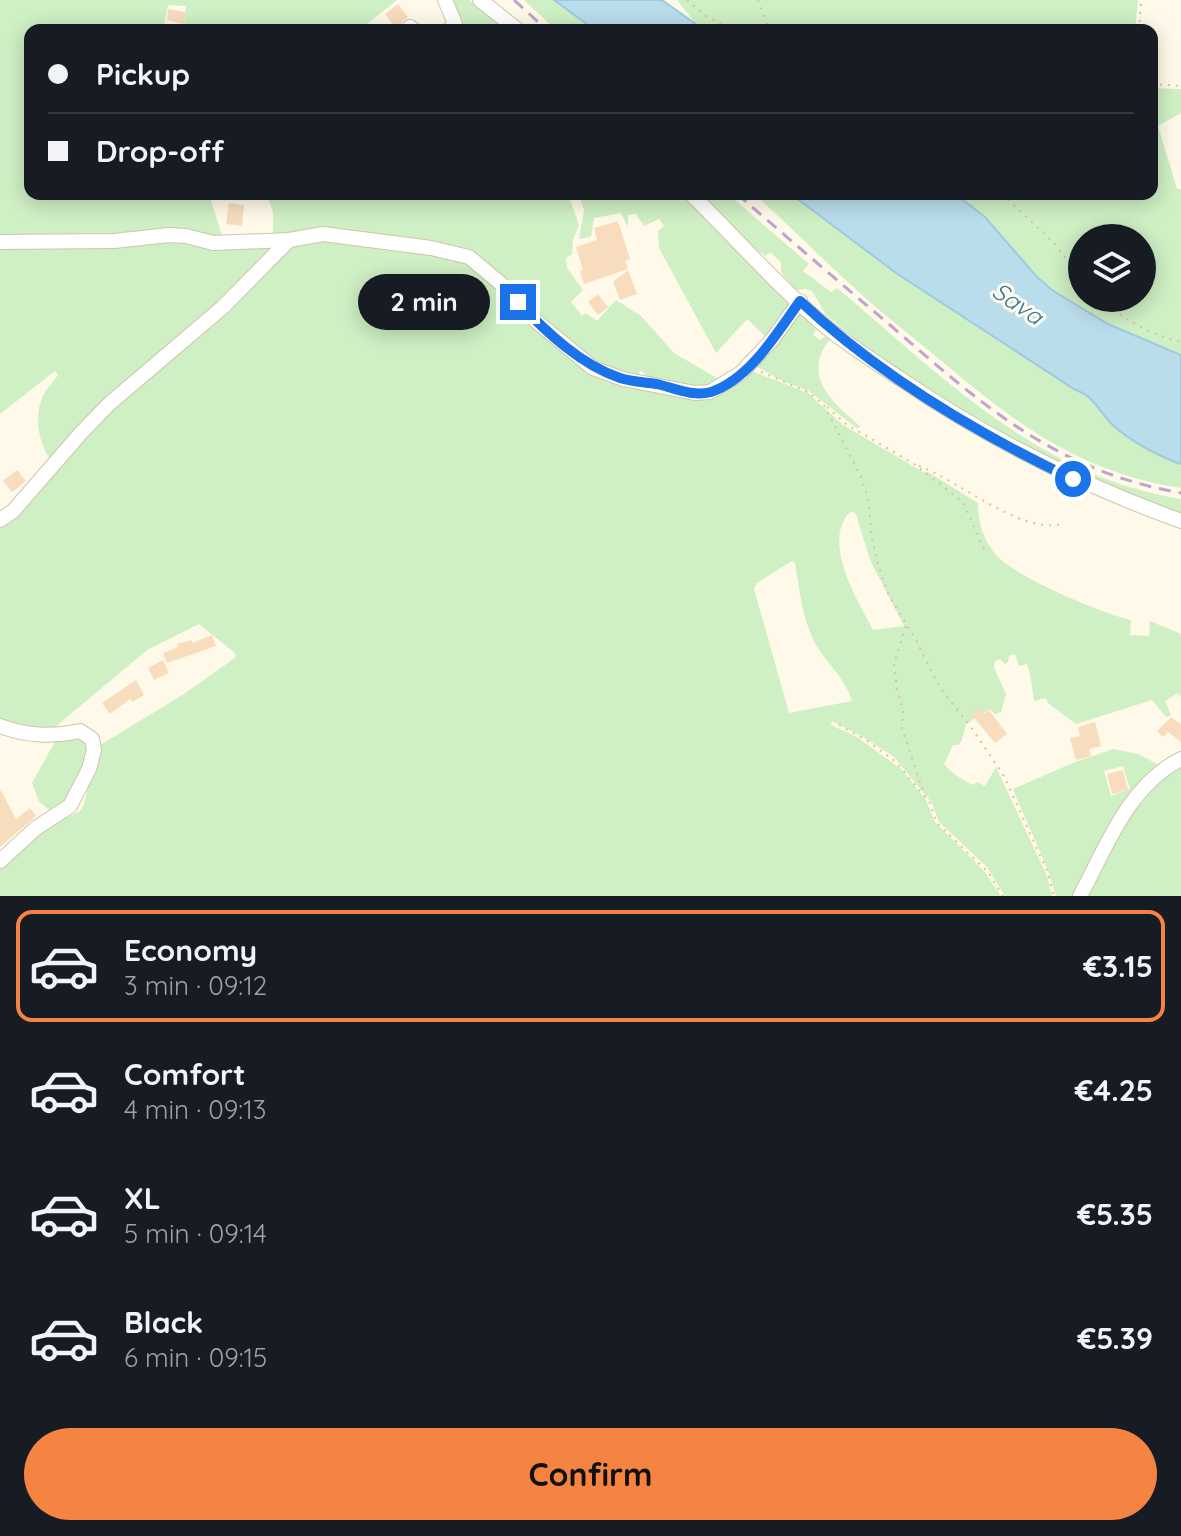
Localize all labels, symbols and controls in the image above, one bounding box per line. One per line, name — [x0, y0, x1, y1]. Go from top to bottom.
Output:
text: Pickup — [96, 55, 190, 93]
text: Drop-off — [96, 132, 224, 170]
map controls — [1068, 224, 1156, 312]
button: layers — [1068, 224, 1156, 312]
callout: 2 min — [358, 274, 490, 330]
water label: Sava — [987, 275, 1050, 332]
route end — [500, 284, 536, 320]
text: 2 min — [390, 285, 458, 318]
route start — [1055, 461, 1091, 497]
icon: car — [28, 930, 100, 1002]
text: Economy — [124, 931, 257, 969]
text: €3.15 — [1083, 947, 1153, 985]
text: 3 min · 09:12 — [124, 969, 267, 1002]
icon: car — [28, 1054, 100, 1126]
text: Comfort — [124, 1055, 245, 1093]
text: €4.25 — [1075, 1071, 1153, 1109]
text: 4 min · 09:13 — [124, 1093, 266, 1126]
icon: car — [28, 1178, 100, 1250]
text: XL — [124, 1179, 161, 1217]
text: €5.35 — [1077, 1195, 1153, 1233]
text: 5 min · 09:14 — [124, 1217, 267, 1250]
icon: car — [28, 1302, 100, 1374]
text: Black — [124, 1303, 203, 1341]
text: €5.39 — [1077, 1319, 1153, 1357]
text: 6 min · 09:15 — [124, 1341, 267, 1374]
button: Confirm — [24, 1428, 1157, 1520]

